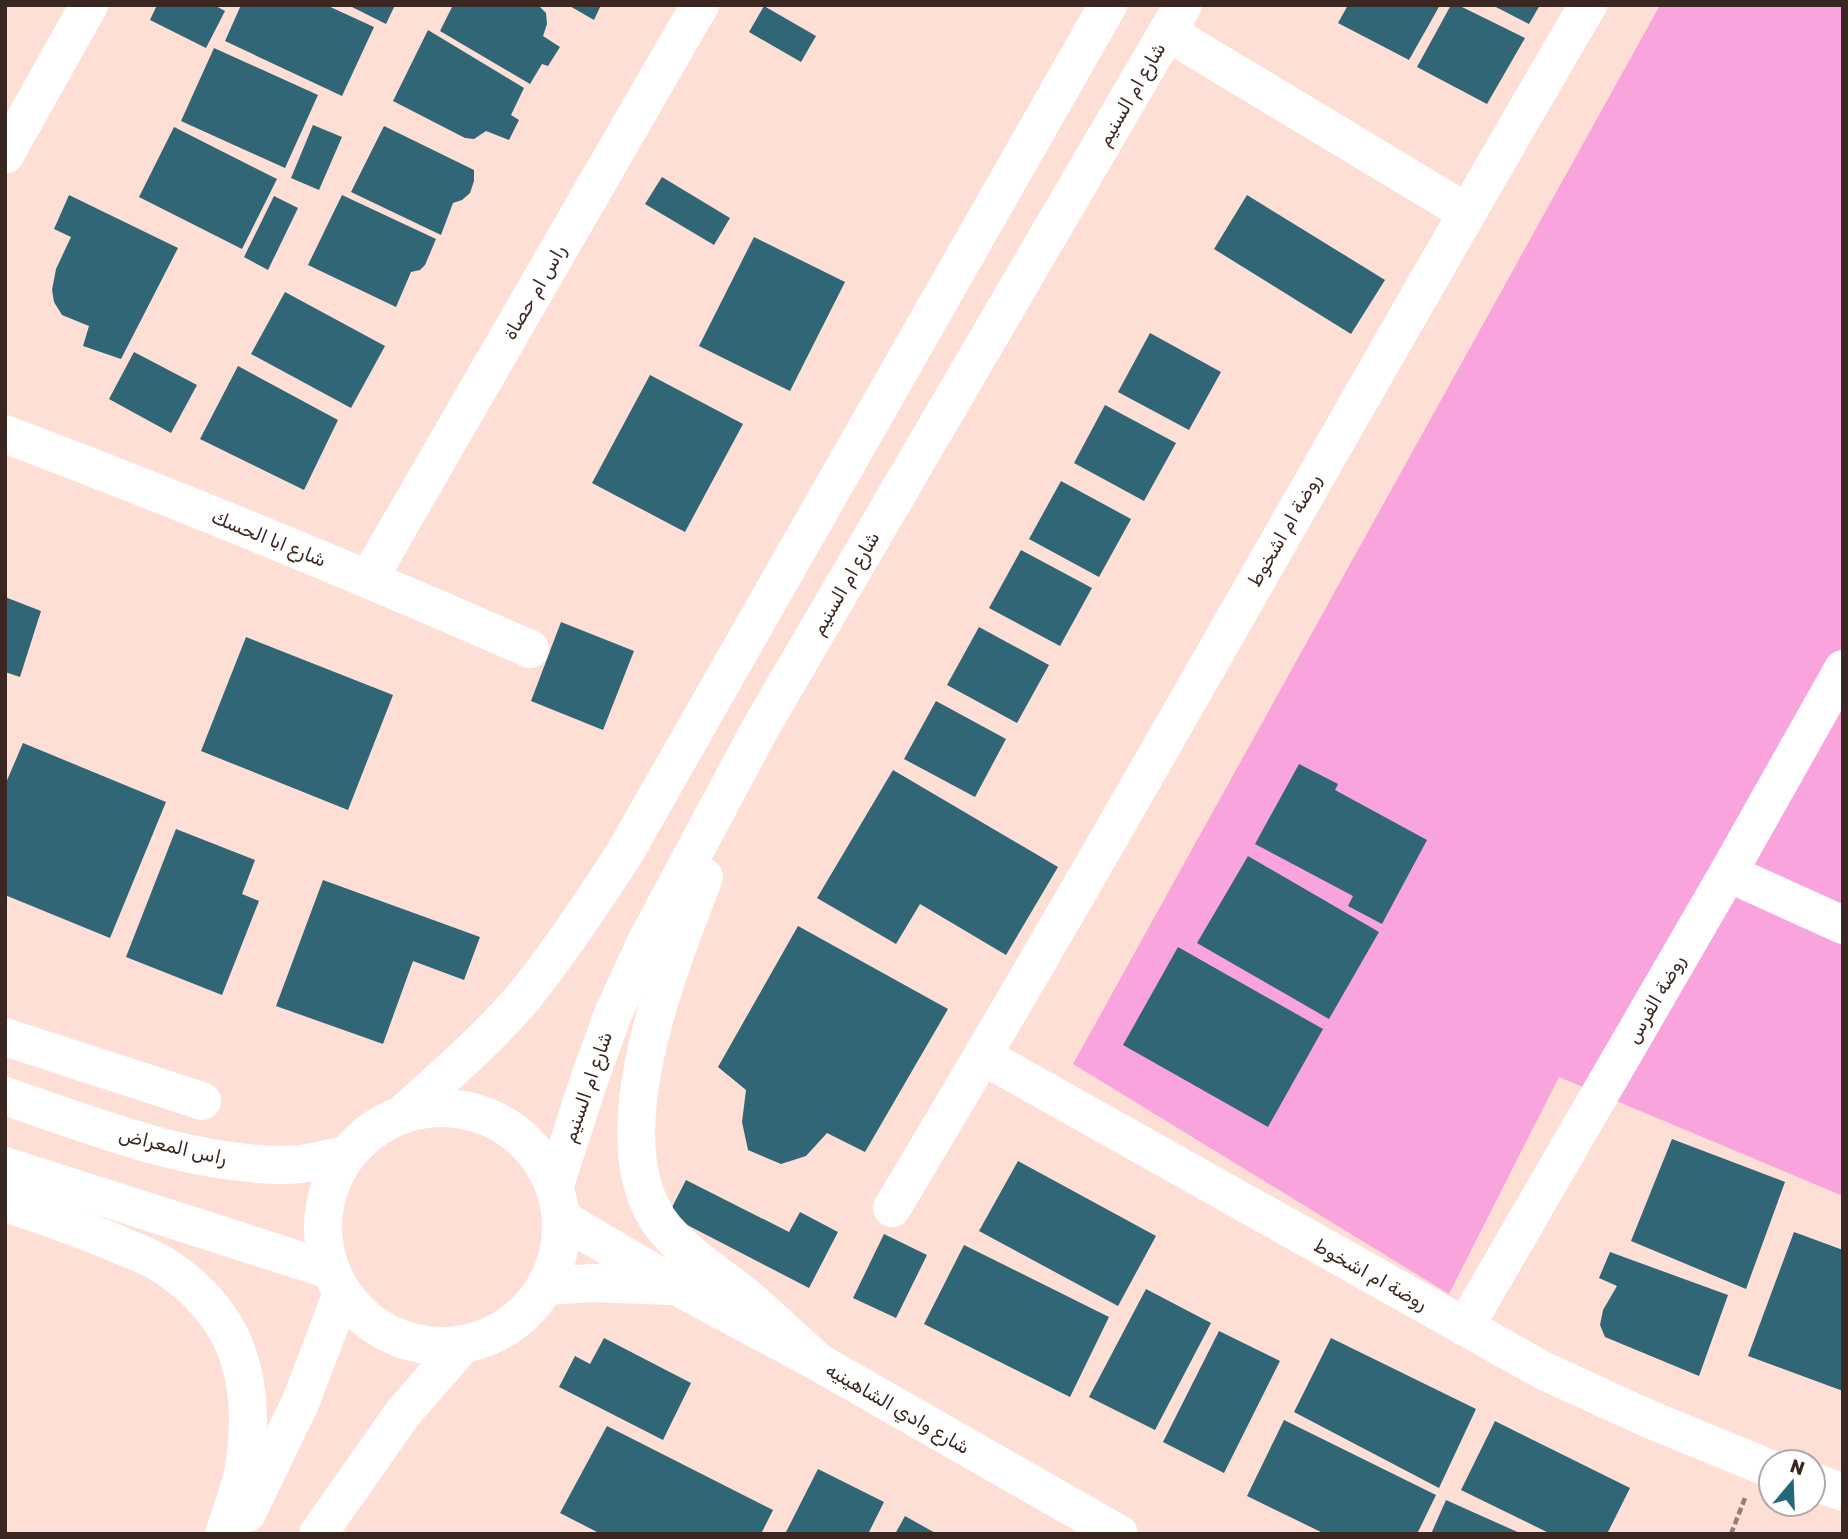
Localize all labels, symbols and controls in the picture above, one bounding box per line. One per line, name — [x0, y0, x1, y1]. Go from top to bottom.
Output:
street label: شارع ام السنيم — [1092, 38, 1172, 151]
street label: راس ام حصاة — [498, 241, 572, 344]
street label: روضة ام اشخوط — [1243, 470, 1327, 591]
street label: شارع ابا الحسك — [207, 505, 329, 574]
street label: شارع ام السنيم — [806, 527, 886, 640]
street label: روضة الفرس — [1621, 951, 1690, 1048]
street label: شارع ام السنيم — [558, 1029, 619, 1146]
street label: راس المعراض — [117, 1123, 229, 1170]
street label: روضة ام اشخوط — [1310, 1234, 1431, 1316]
street label: شارع وادي الشاهينيه — [821, 1358, 974, 1461]
north arrow — [1757, 1448, 1827, 1518]
text: N — [1787, 1454, 1808, 1480]

